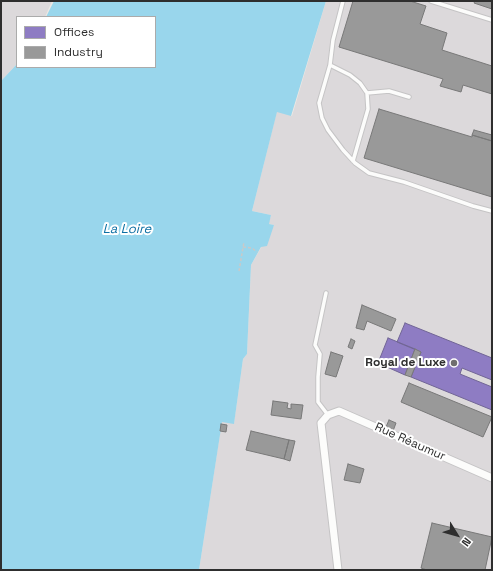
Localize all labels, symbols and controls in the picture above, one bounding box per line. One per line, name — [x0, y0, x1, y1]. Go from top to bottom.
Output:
legend — [16, 16, 156, 68]
text: Offices — [54, 24, 94, 40]
text: Industry — [54, 44, 103, 60]
water label: La Loire — [103, 221, 151, 237]
place label: Royal de Luxe — [365, 356, 446, 370]
marker: Royal de Luxe — [449, 358, 459, 368]
street label: Rue Réaumur — [372, 420, 448, 464]
north arrow — [437, 515, 477, 555]
text: N — [459, 535, 474, 549]

